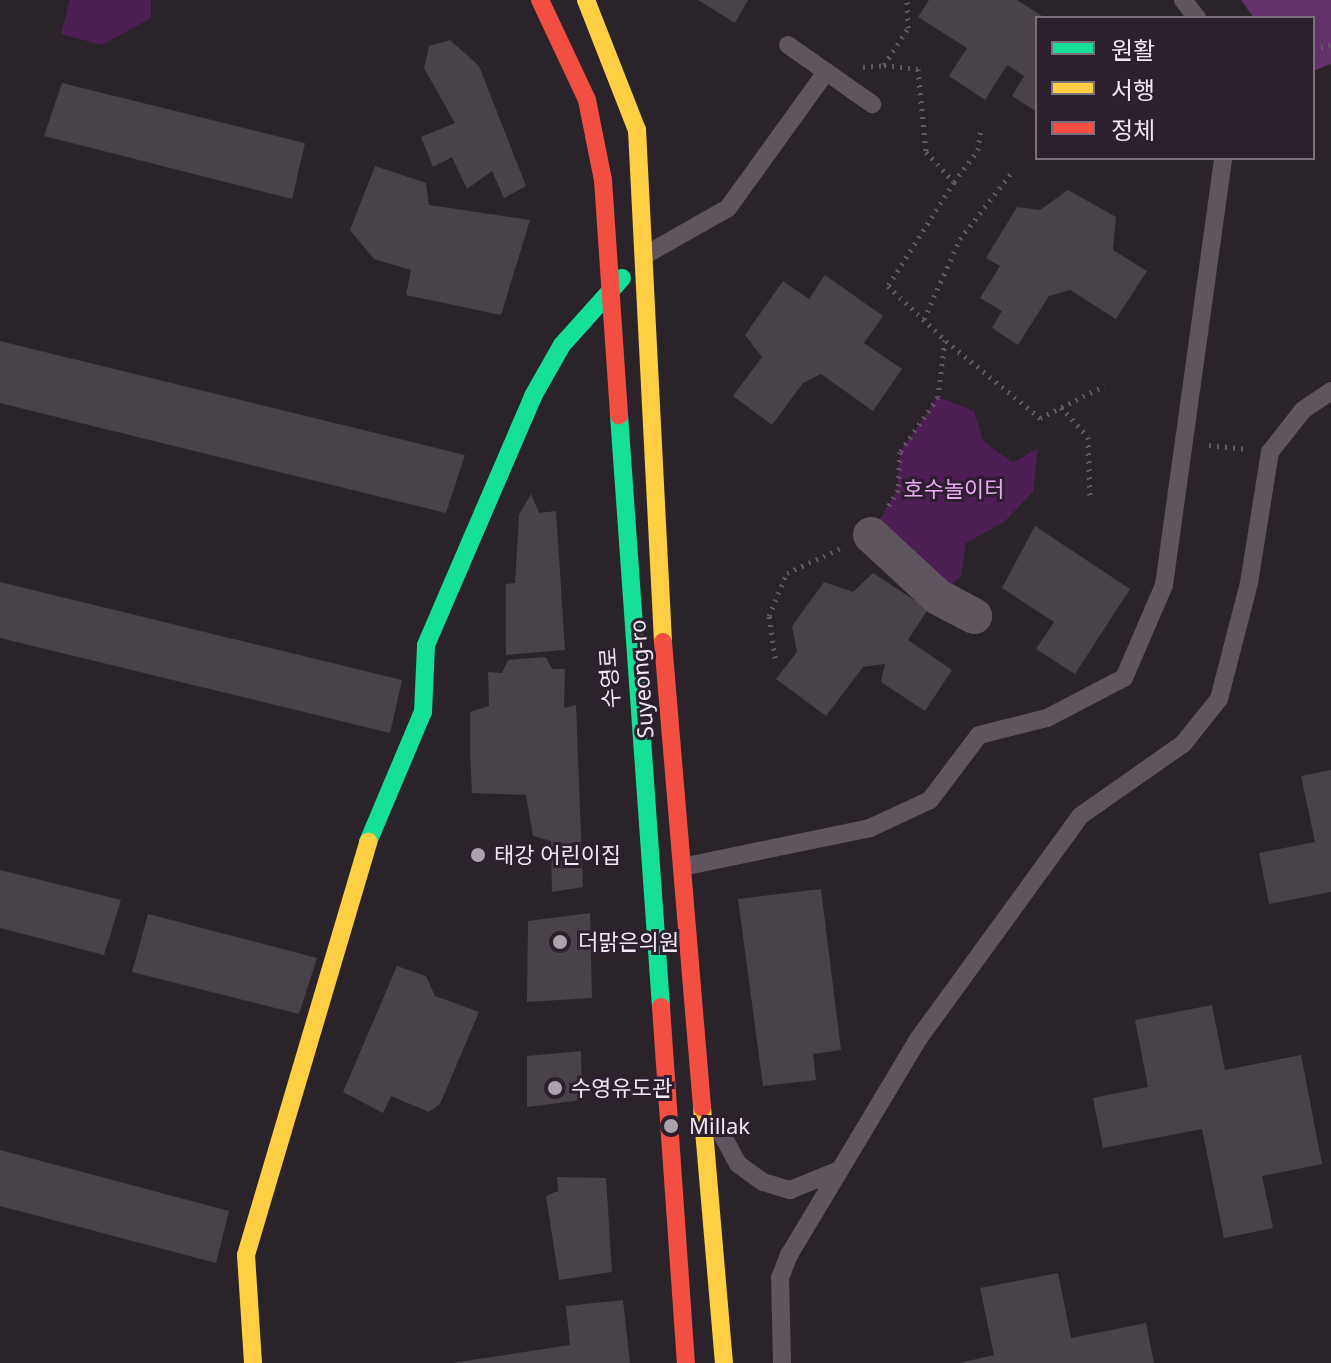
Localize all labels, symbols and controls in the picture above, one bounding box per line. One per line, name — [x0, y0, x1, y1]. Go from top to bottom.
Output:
legend — [1035, 16, 1315, 160]
text: 원활 — [1111, 33, 1155, 66]
text: 서행 — [1111, 73, 1155, 106]
text: 정체 — [1111, 113, 1155, 146]
park label: 호수놀이터 — [903, 476, 1005, 502]
street label: Suyeong-ro — [624, 619, 658, 739]
street label: 수영로 — [594, 647, 624, 709]
place label: 태강 어린이집 — [494, 842, 621, 868]
marker: 태강 어린이집 — [469, 846, 487, 864]
place label: 더맑은의원 — [578, 929, 679, 955]
marker: 더맑은의원 — [549, 931, 571, 953]
place label: 수영유도관 — [571, 1075, 672, 1101]
marker: 수영유도관 — [546, 1079, 564, 1097]
place label: Millak — [689, 1113, 750, 1139]
marker: Millak — [660, 1115, 682, 1137]

